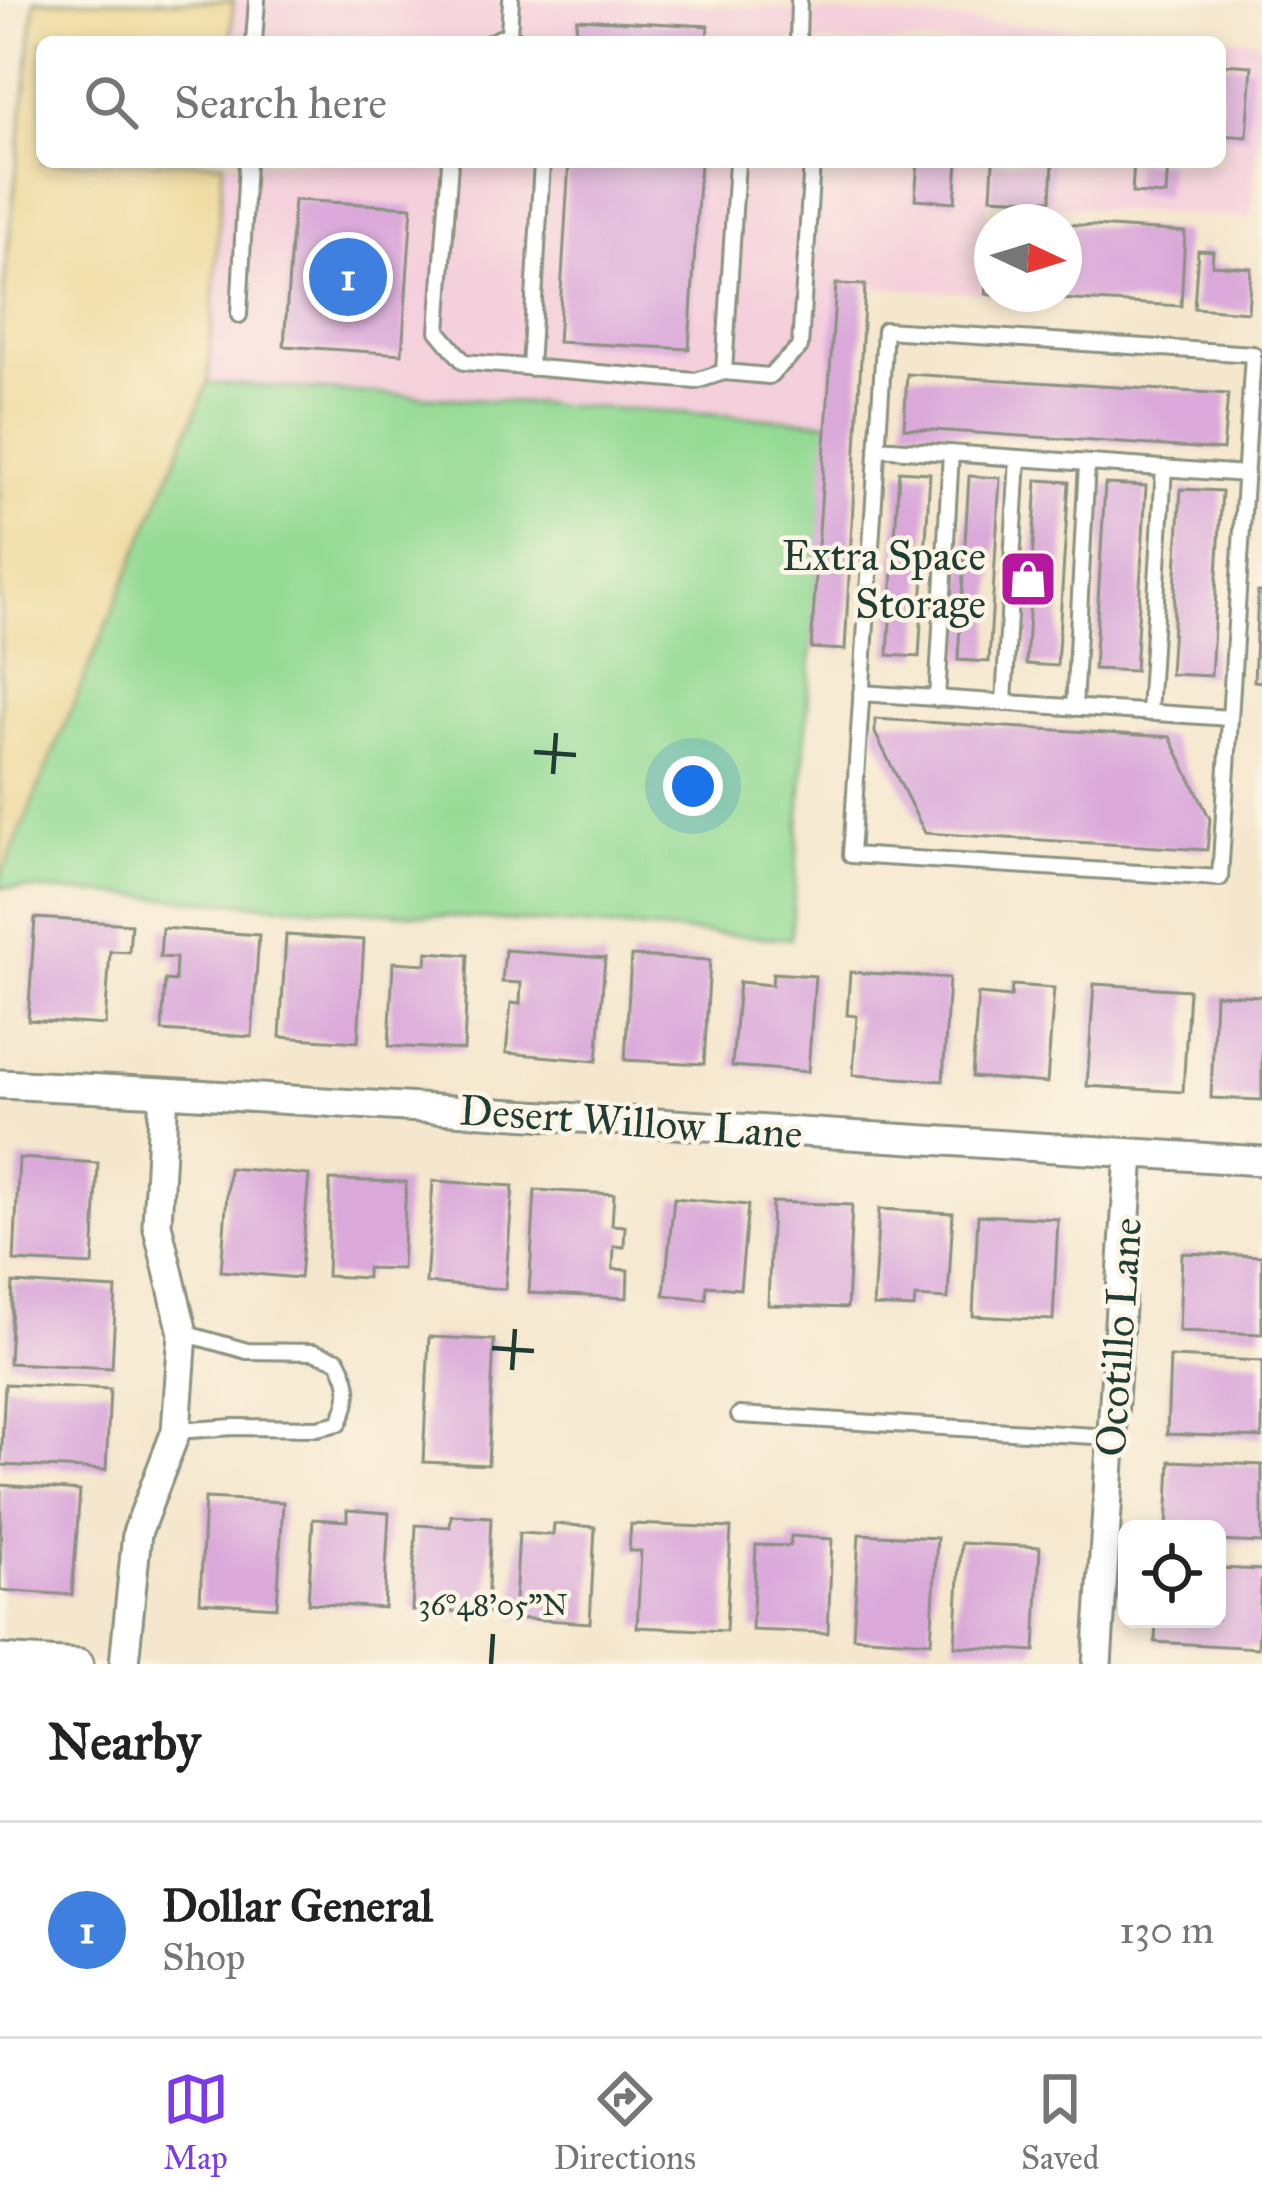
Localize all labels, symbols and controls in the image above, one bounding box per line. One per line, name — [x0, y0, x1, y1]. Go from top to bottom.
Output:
search box — [36, 36, 1226, 168]
icon: search — [78, 69, 144, 135]
text: Search here — [174, 75, 387, 130]
north arrow — [974, 204, 1082, 312]
pin: 1 — [309, 232, 387, 322]
place label: Extra Space Storage — [782, 530, 986, 630]
shop icon: Extra Space Storage — [997, 548, 1059, 610]
your location — [663, 756, 723, 816]
street label: Desert Willow Lane — [458, 1084, 804, 1160]
street label: Ocotillo Lane — [1085, 1216, 1153, 1458]
map controls — [1118, 1520, 1226, 1628]
button: locate — [1118, 1520, 1226, 1628]
text: 36°48'05"N — [418, 1587, 568, 1623]
text: Nearby — [48, 1711, 200, 1773]
text: Dollar General — [162, 1878, 433, 1933]
text: 1 — [79, 1906, 95, 1954]
text: 130 m — [1119, 1906, 1214, 1954]
text: Shop — [162, 1933, 245, 1981]
tab: Map — [163, 2066, 229, 2178]
tab: Directions — [554, 2066, 696, 2178]
tab: Saved — [1021, 2066, 1099, 2178]

